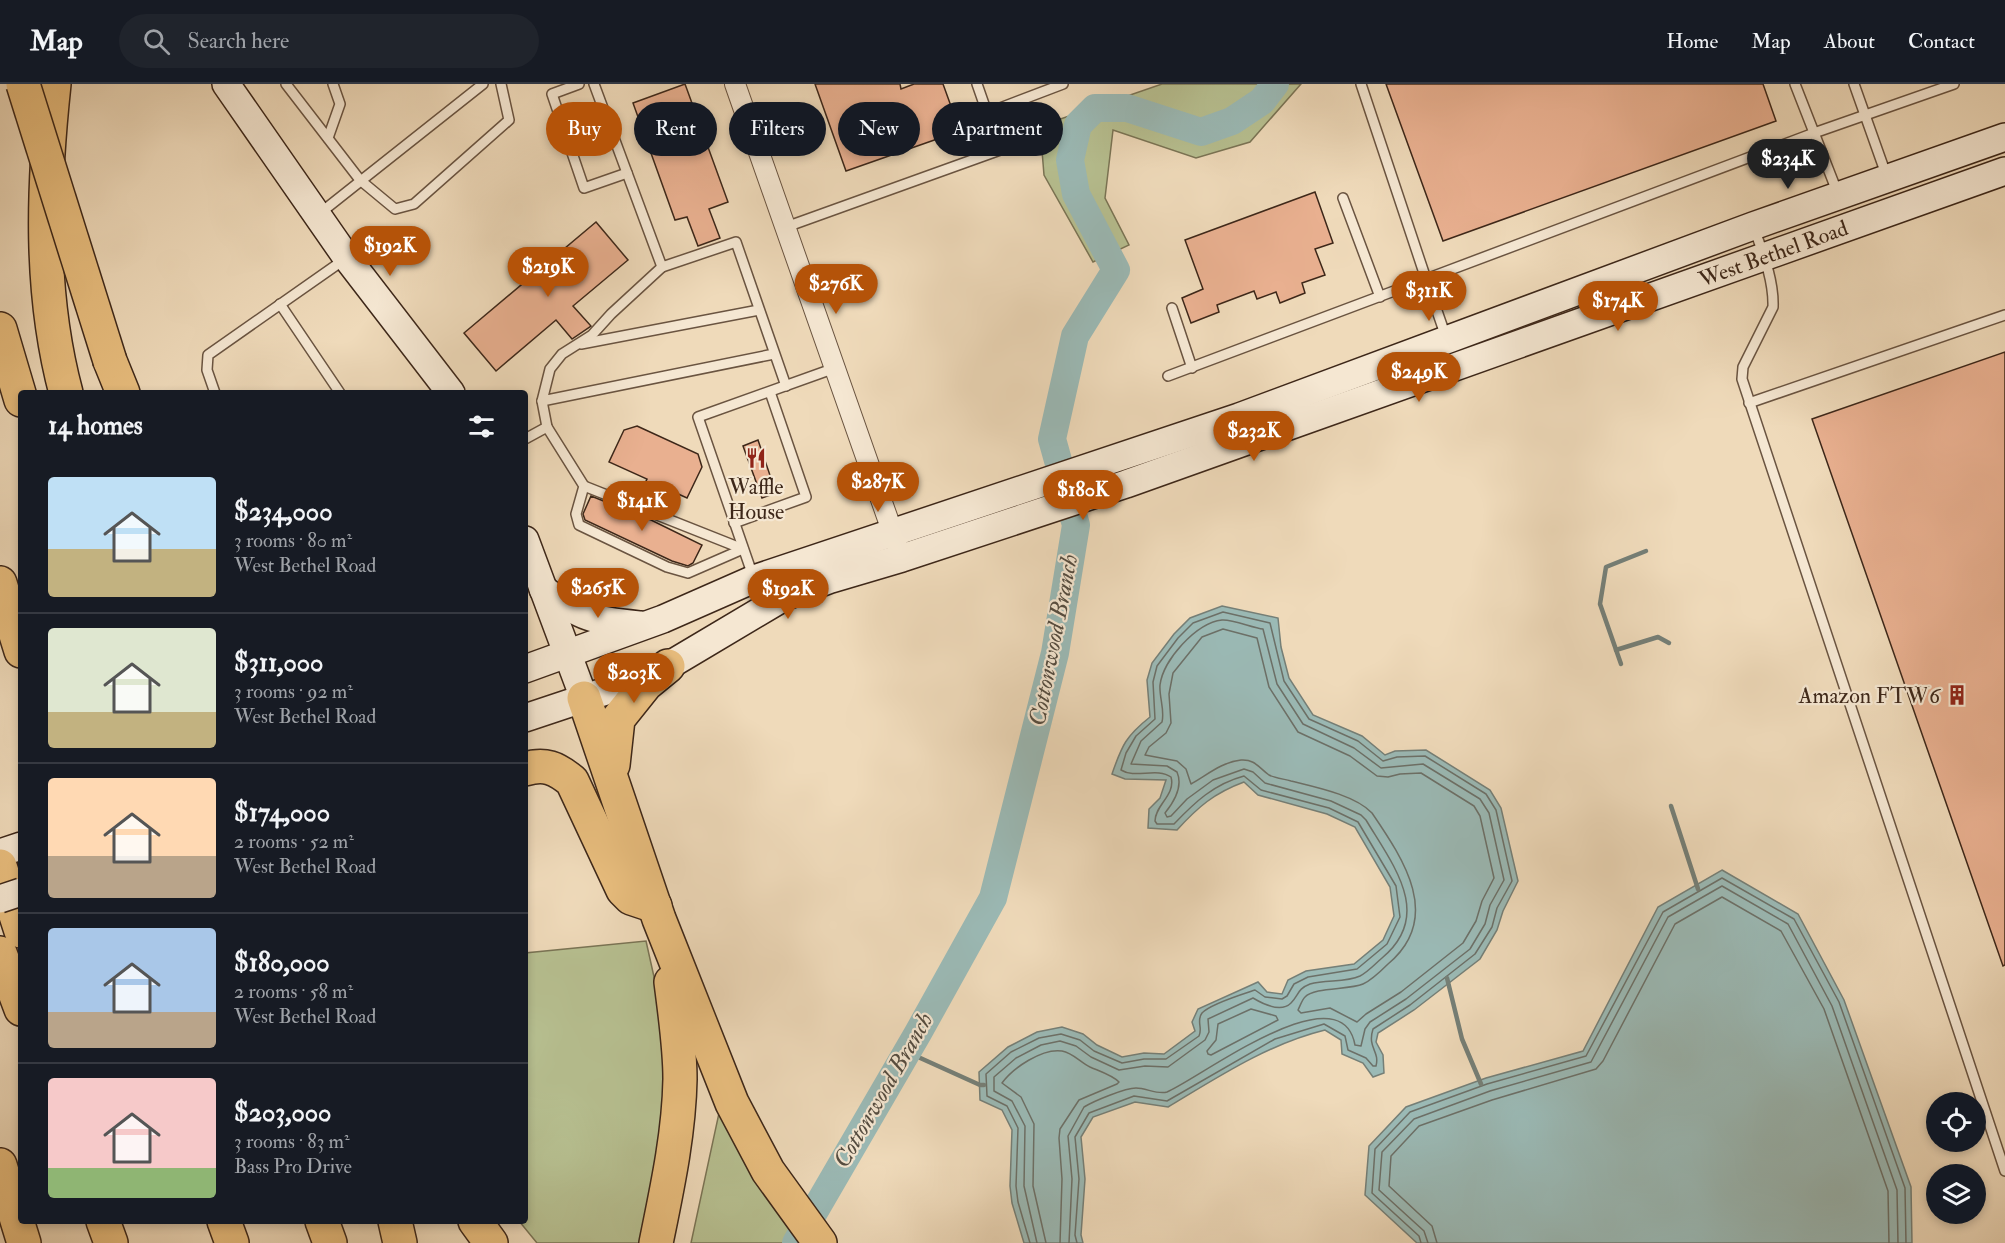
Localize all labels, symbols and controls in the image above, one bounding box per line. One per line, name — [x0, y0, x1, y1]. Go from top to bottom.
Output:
search box — [119, 14, 539, 68]
text: Map — [30, 24, 83, 59]
icon: search — [140, 25, 173, 58]
text: Search here — [188, 27, 289, 55]
text: Home — [1666, 28, 1718, 55]
text: Map — [1751, 28, 1791, 55]
text: About — [1824, 28, 1875, 55]
text: Contact — [1908, 28, 1975, 55]
chip: Buy — [546, 102, 622, 156]
chip: Rent — [634, 102, 717, 156]
chip: Filters — [729, 102, 826, 156]
chip: New — [838, 102, 920, 156]
chip: Apartment — [932, 102, 1063, 156]
pin: $234K — [1746, 139, 1830, 190]
text: $234K — [1761, 146, 1815, 171]
street label: West Bethel Road — [1694, 214, 1852, 294]
pin: $192K — [348, 226, 432, 277]
text: $192K — [364, 233, 416, 258]
pin: $219K — [506, 247, 590, 298]
text: $219K — [522, 254, 574, 279]
pin: $276K — [794, 264, 878, 315]
text: $276K — [809, 271, 863, 296]
pin: $311K — [1387, 271, 1471, 322]
text: $311K — [1405, 278, 1453, 303]
pin: $174K — [1576, 281, 1660, 332]
text: $174K — [1592, 288, 1644, 313]
pin: $249K — [1377, 352, 1461, 403]
text: $249K — [1391, 359, 1447, 384]
text: 14 homes — [48, 410, 143, 442]
icon: filters — [465, 410, 498, 443]
pin: $232K — [1212, 411, 1296, 462]
text: $232K — [1227, 418, 1281, 443]
restaurant icon: Waffle House — [744, 446, 768, 470]
pin: $287K — [836, 462, 920, 513]
text: $287K — [851, 469, 905, 494]
pin: $180K — [1041, 470, 1125, 521]
place label: Waffle House — [727, 473, 784, 526]
text: $180K — [1057, 477, 1109, 502]
pin: $141K — [600, 481, 684, 532]
text: $141K — [617, 488, 667, 513]
text: $234,000 — [234, 496, 333, 528]
icon: home — [96, 501, 168, 573]
text: 3 rooms · 80 m² — [234, 528, 352, 553]
water label: Cottonwood Branch — [1022, 551, 1085, 729]
text: West Bethel Road — [234, 553, 376, 578]
pin: $265K — [556, 568, 640, 619]
pin: $192K — [746, 569, 830, 620]
text: $265K — [571, 575, 625, 600]
text: $192K — [762, 576, 814, 601]
text: $311,000 — [234, 647, 323, 679]
icon: home — [96, 652, 168, 724]
pin: $203K — [592, 653, 676, 704]
text: $203K — [607, 660, 661, 685]
text: 3 rooms · 92 m² — [234, 679, 353, 704]
place label: Amazon FTW6 — [1797, 682, 1942, 710]
building icon: Amazon FTW6 — [1945, 683, 1969, 707]
text: West Bethel Road — [234, 704, 376, 729]
text: $174,000 — [234, 797, 330, 829]
icon: home — [96, 802, 168, 874]
text: 2 rooms · 52 m² — [234, 829, 354, 854]
text: West Bethel Road — [234, 854, 376, 879]
text: $180,000 — [234, 947, 330, 979]
icon: home — [96, 952, 168, 1024]
text: 2 rooms · 58 m² — [234, 979, 353, 1004]
text: West Bethel Road — [234, 1004, 376, 1029]
water label: Cottonwood Branch — [826, 1007, 941, 1173]
map controls — [1926, 1092, 1986, 1224]
button: locate — [1926, 1092, 1986, 1152]
text: $203,000 — [234, 1097, 331, 1129]
icon: home — [96, 1102, 168, 1174]
text: 3 rooms · 83 m² — [234, 1129, 350, 1154]
text: Bass Pro Drive — [234, 1154, 352, 1179]
button: layers — [1926, 1164, 1986, 1224]

